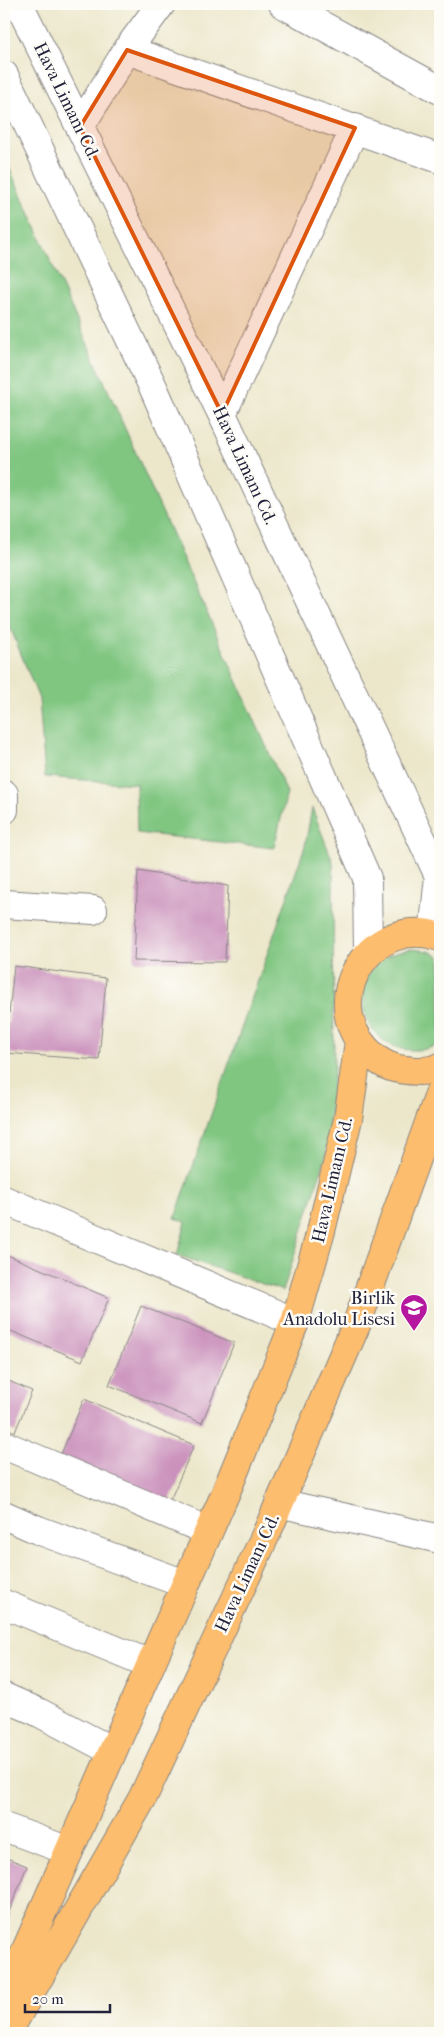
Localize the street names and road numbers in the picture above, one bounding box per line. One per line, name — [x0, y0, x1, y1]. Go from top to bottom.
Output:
street label: Hava Limanı Cd. — [29, 39, 104, 163]
street label: Hava Limanı Cd. — [208, 403, 281, 528]
street label: Hava Limanı Cd. — [308, 1115, 357, 1245]
street label: Hava Limanı Cd. — [211, 1511, 284, 1636]

